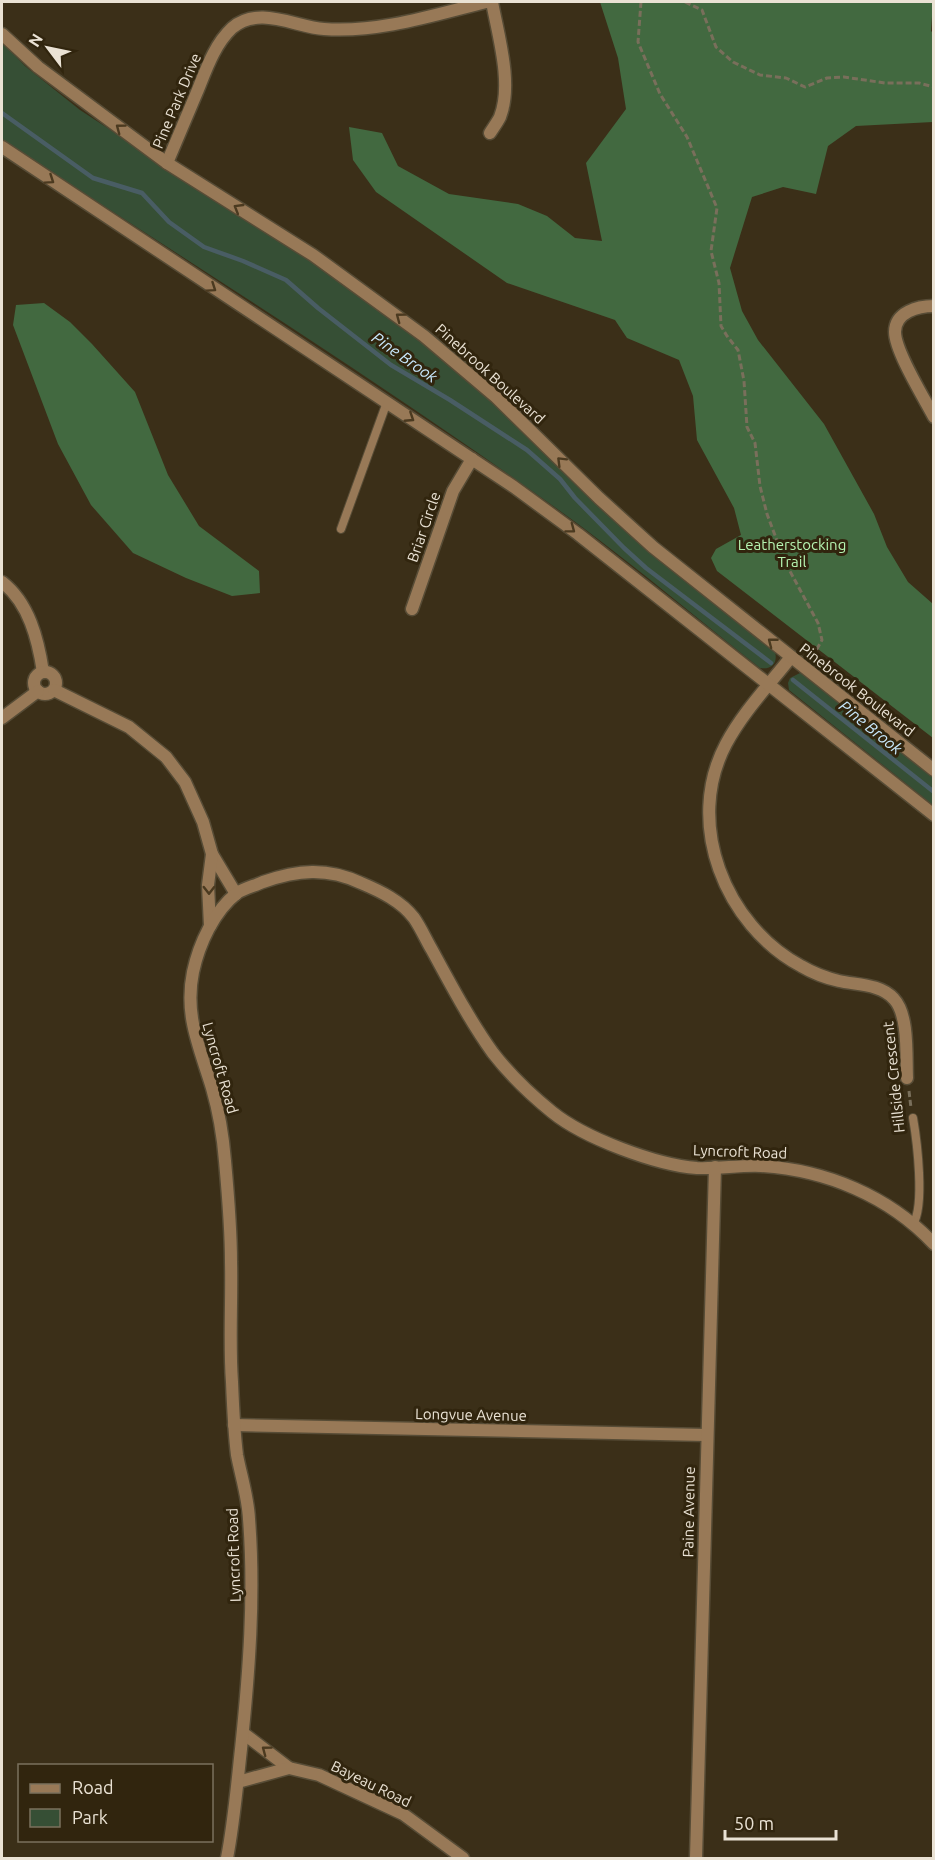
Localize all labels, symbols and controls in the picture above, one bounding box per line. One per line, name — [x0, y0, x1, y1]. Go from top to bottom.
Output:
north arrow — [18, 18, 78, 78]
text: N — [24, 30, 46, 50]
street label: Pine Park Drive — [149, 51, 204, 151]
one-way arrow — [116, 125, 127, 136]
one-way arrow — [43, 173, 54, 184]
one-way arrow — [234, 204, 244, 216]
one-way arrow — [205, 281, 216, 292]
one-way arrow — [395, 314, 406, 325]
street label: Pinebrook Boulevard — [432, 320, 548, 427]
water label: Pine Brook — [369, 328, 442, 386]
one-way arrow — [404, 411, 415, 422]
one-way arrow — [557, 457, 568, 468]
street label: Briar Circle — [404, 489, 444, 564]
one-way arrow — [564, 521, 575, 532]
park label: Leatherstocking Trail — [738, 536, 846, 570]
one-way arrow — [768, 638, 779, 649]
street label: Pinebrook Boulevard — [797, 639, 918, 740]
water label: Pine Brook — [836, 696, 907, 758]
one-way arrow — [203, 886, 215, 895]
street label: Lyncroft Road — [199, 1020, 242, 1116]
street label: Hillside Crescent — [879, 1020, 908, 1134]
street label: Lyncroft Road — [693, 1141, 787, 1162]
street label: Longvue Avenue — [415, 1405, 527, 1424]
street label: Paine Avenue — [679, 1466, 698, 1558]
street label: Lyncroft Road — [223, 1508, 244, 1602]
one-way arrow — [262, 1747, 273, 1758]
street label: Bayeau Road — [328, 1757, 414, 1810]
legend — [18, 1764, 213, 1842]
text: Road — [72, 1777, 114, 1797]
scale bar — [725, 1803, 836, 1841]
text: Park — [72, 1807, 108, 1827]
text: 50 m — [734, 1813, 774, 1833]

